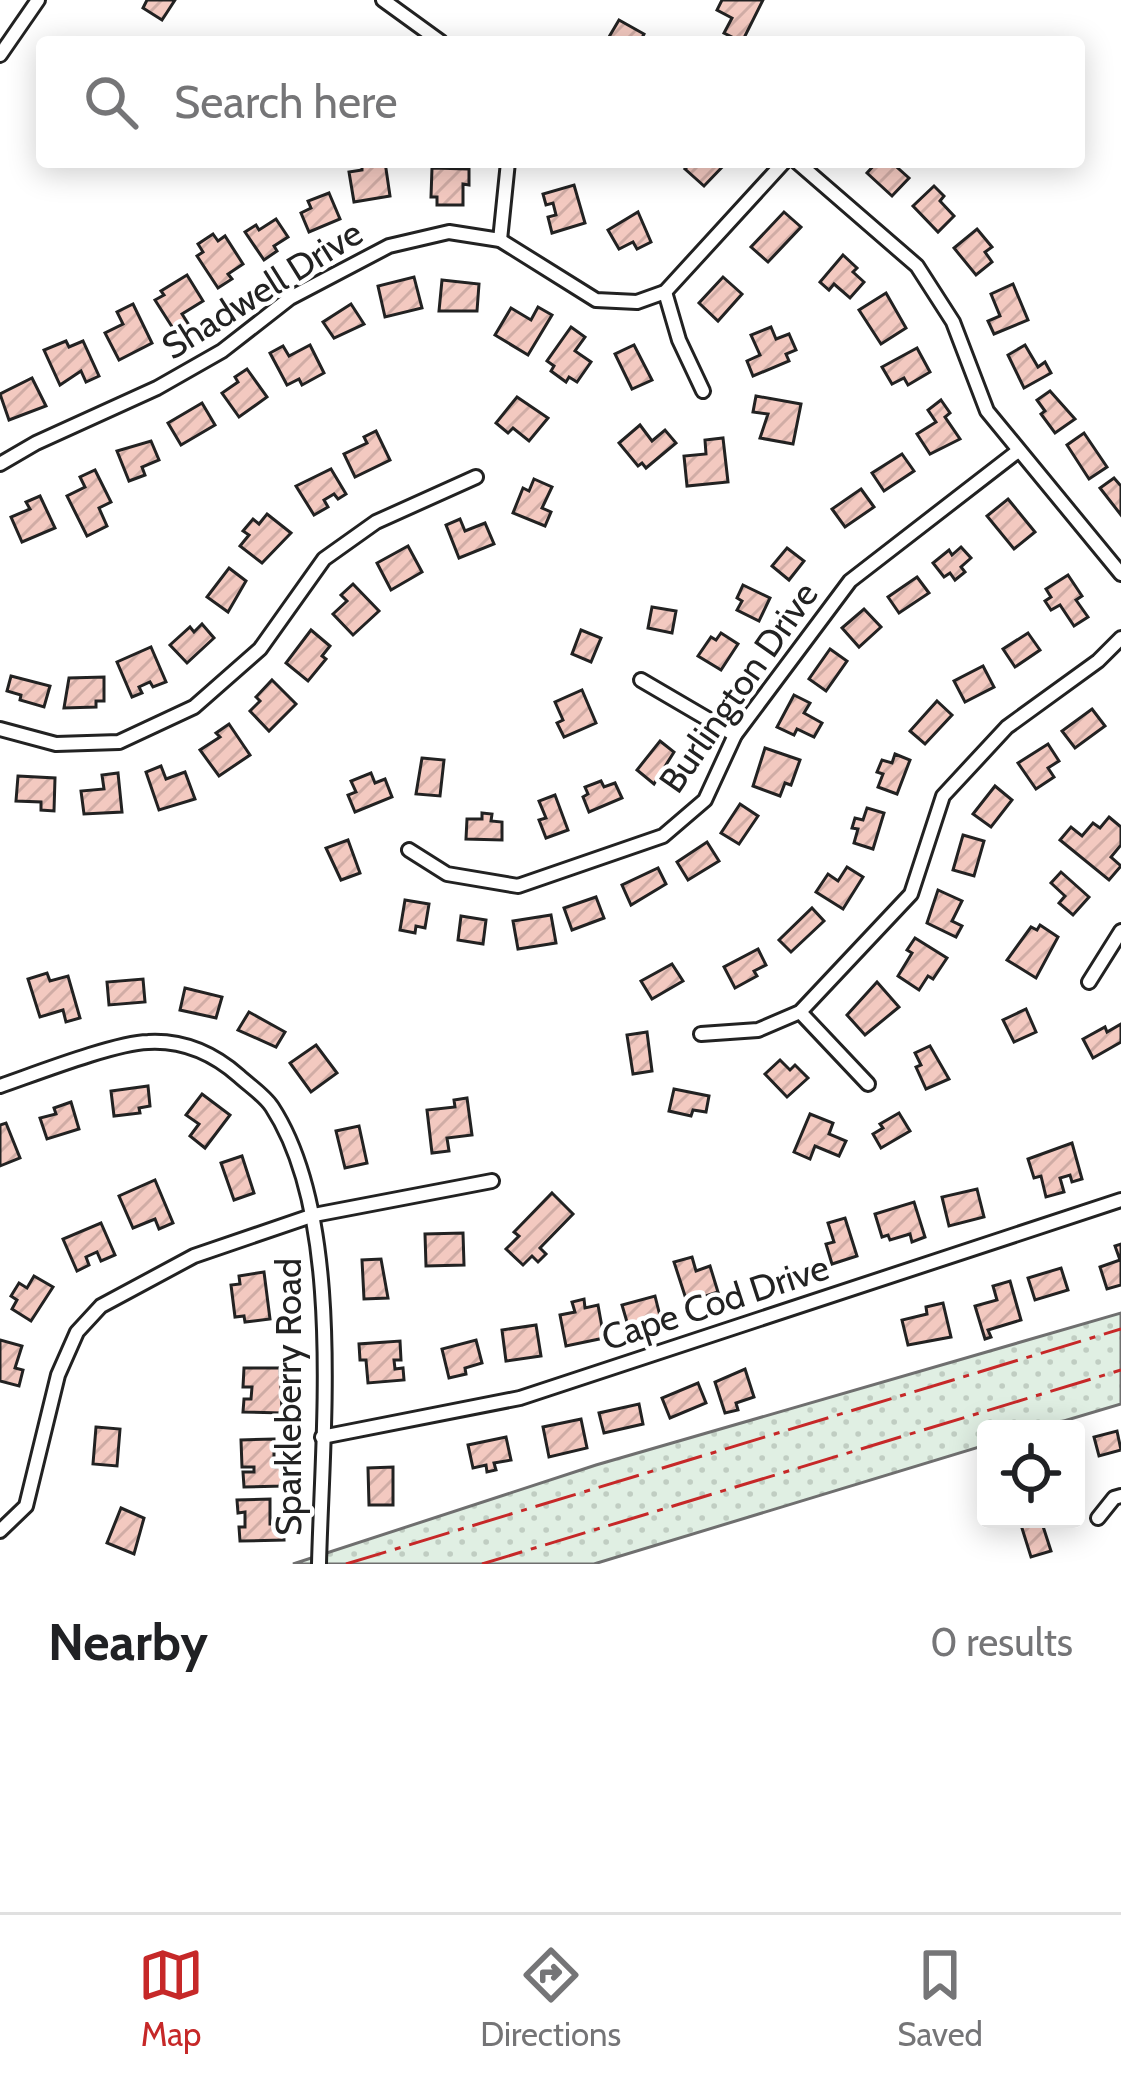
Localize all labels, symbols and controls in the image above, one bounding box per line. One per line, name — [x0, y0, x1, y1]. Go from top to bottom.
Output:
search box — [36, 36, 1085, 168]
icon: search — [78, 69, 144, 135]
text: Search here — [174, 75, 398, 129]
street label: Shadwell Drive — [154, 210, 370, 368]
street label: Burlington Drive — [649, 573, 827, 801]
street label: Cape Cod Drive — [596, 1245, 834, 1359]
street label: Sparkleberry Road — [266, 1258, 310, 1536]
map controls — [977, 1420, 1085, 1528]
button: locate — [977, 1420, 1085, 1528]
text: Nearby — [48, 1611, 208, 1673]
text: 0 results — [930, 1618, 1073, 1666]
tab: Map — [138, 1942, 204, 2054]
tab: Directions — [480, 1942, 621, 2054]
tab: Saved — [897, 1942, 983, 2054]

